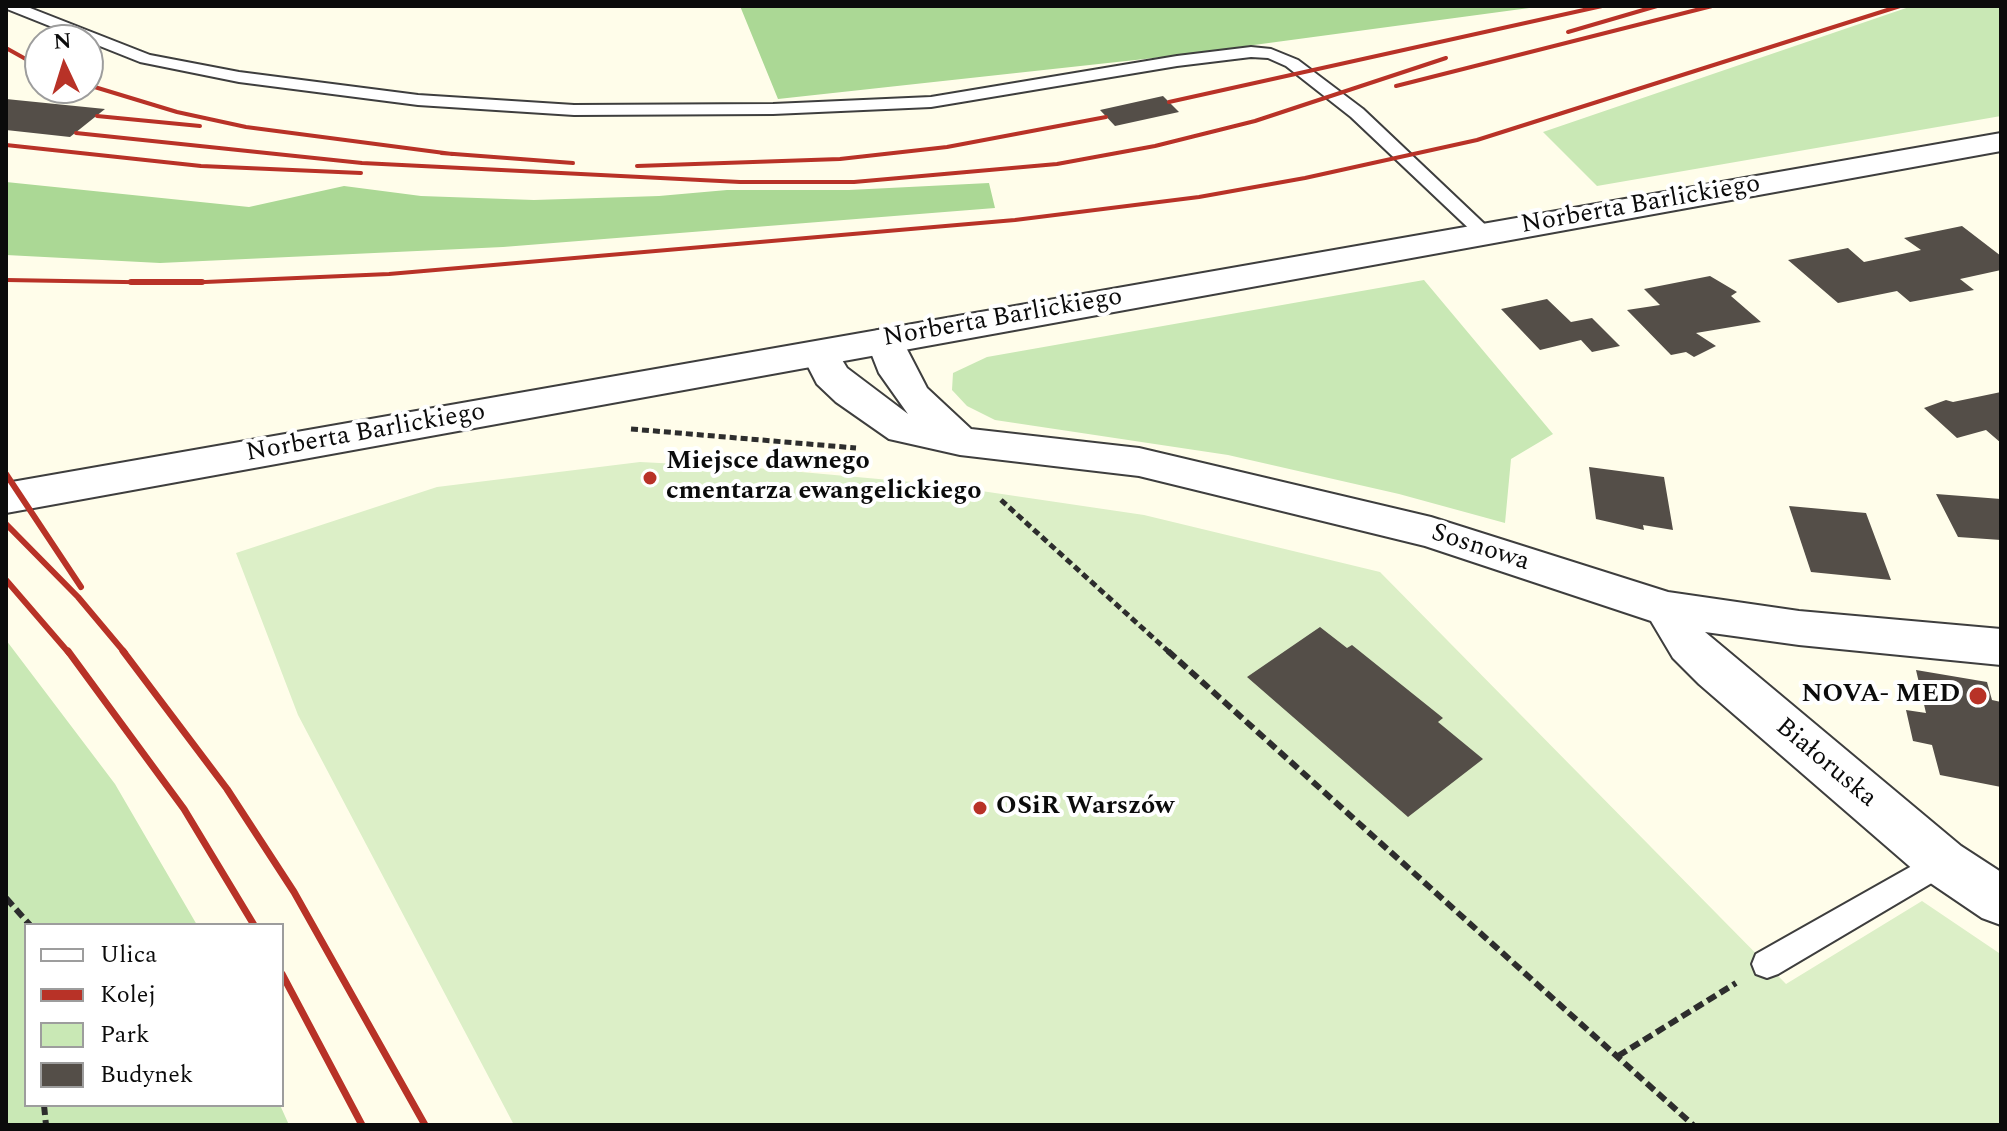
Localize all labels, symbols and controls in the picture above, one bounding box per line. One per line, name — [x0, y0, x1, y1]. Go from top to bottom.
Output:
north arrow — [24, 24, 104, 104]
text: N — [52, 24, 73, 59]
street label: Norberta Barlickiego — [1519, 170, 1763, 242]
street label: Norberta Barlickiego — [881, 283, 1125, 355]
street label: Norberta Barlickiego — [244, 398, 488, 470]
place label: Miejsce dawnego cmentarza ewangelickiego — [666, 447, 981, 508]
marker: Miejsce dawnego cmentarza ewangelickiego — [641, 469, 659, 487]
street label: Sosnowa — [1427, 519, 1533, 579]
place label: NOVA- MED — [1801, 680, 1960, 712]
marker: NOVA- MED — [1967, 685, 1989, 707]
street label: Białoruska — [1768, 713, 1882, 815]
place label: OSiR Warszów — [996, 792, 1174, 824]
marker: OSiR Warszów — [971, 799, 989, 817]
legend — [24, 923, 284, 1107]
text: Ulica — [100, 937, 157, 973]
text: Kolej — [100, 977, 156, 1013]
text: Park — [100, 1017, 150, 1053]
text: Budynek — [100, 1057, 193, 1093]

